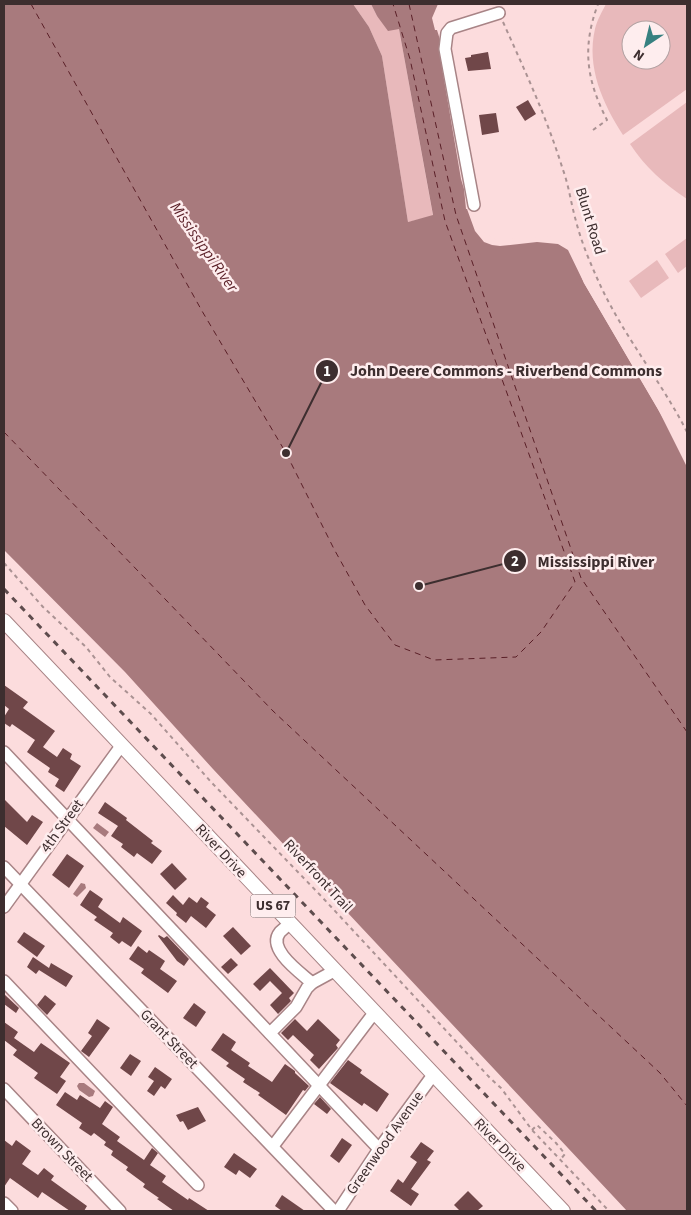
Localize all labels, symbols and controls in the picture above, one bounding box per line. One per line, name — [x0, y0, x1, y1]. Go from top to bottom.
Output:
north arrow — [621, 20, 671, 70]
text: N — [630, 44, 649, 66]
street label: Blunt Road — [570, 185, 610, 257]
water label: Mississippi River — [165, 198, 244, 298]
callout: John Deere Commons - Riverbend Commons — [315, 355, 672, 386]
text: John Deere Commons - Riverbend Commons — [350, 360, 662, 382]
text: 1 — [323, 361, 331, 382]
callout: Mississippi River — [502, 546, 664, 577]
text: 2 — [511, 551, 519, 572]
text: Mississippi River — [538, 551, 655, 573]
street label: 4th Street — [35, 795, 89, 857]
street label: River Drive — [190, 819, 252, 883]
street label: Riverfront Trail — [279, 835, 357, 917]
road number: US 67 — [250, 894, 296, 918]
street label: Grant Street — [135, 1005, 203, 1073]
street label: Greenwood Avenue — [341, 1087, 429, 1199]
street label: Brown Street — [26, 1113, 98, 1187]
street label: River Drive — [469, 1113, 531, 1177]

